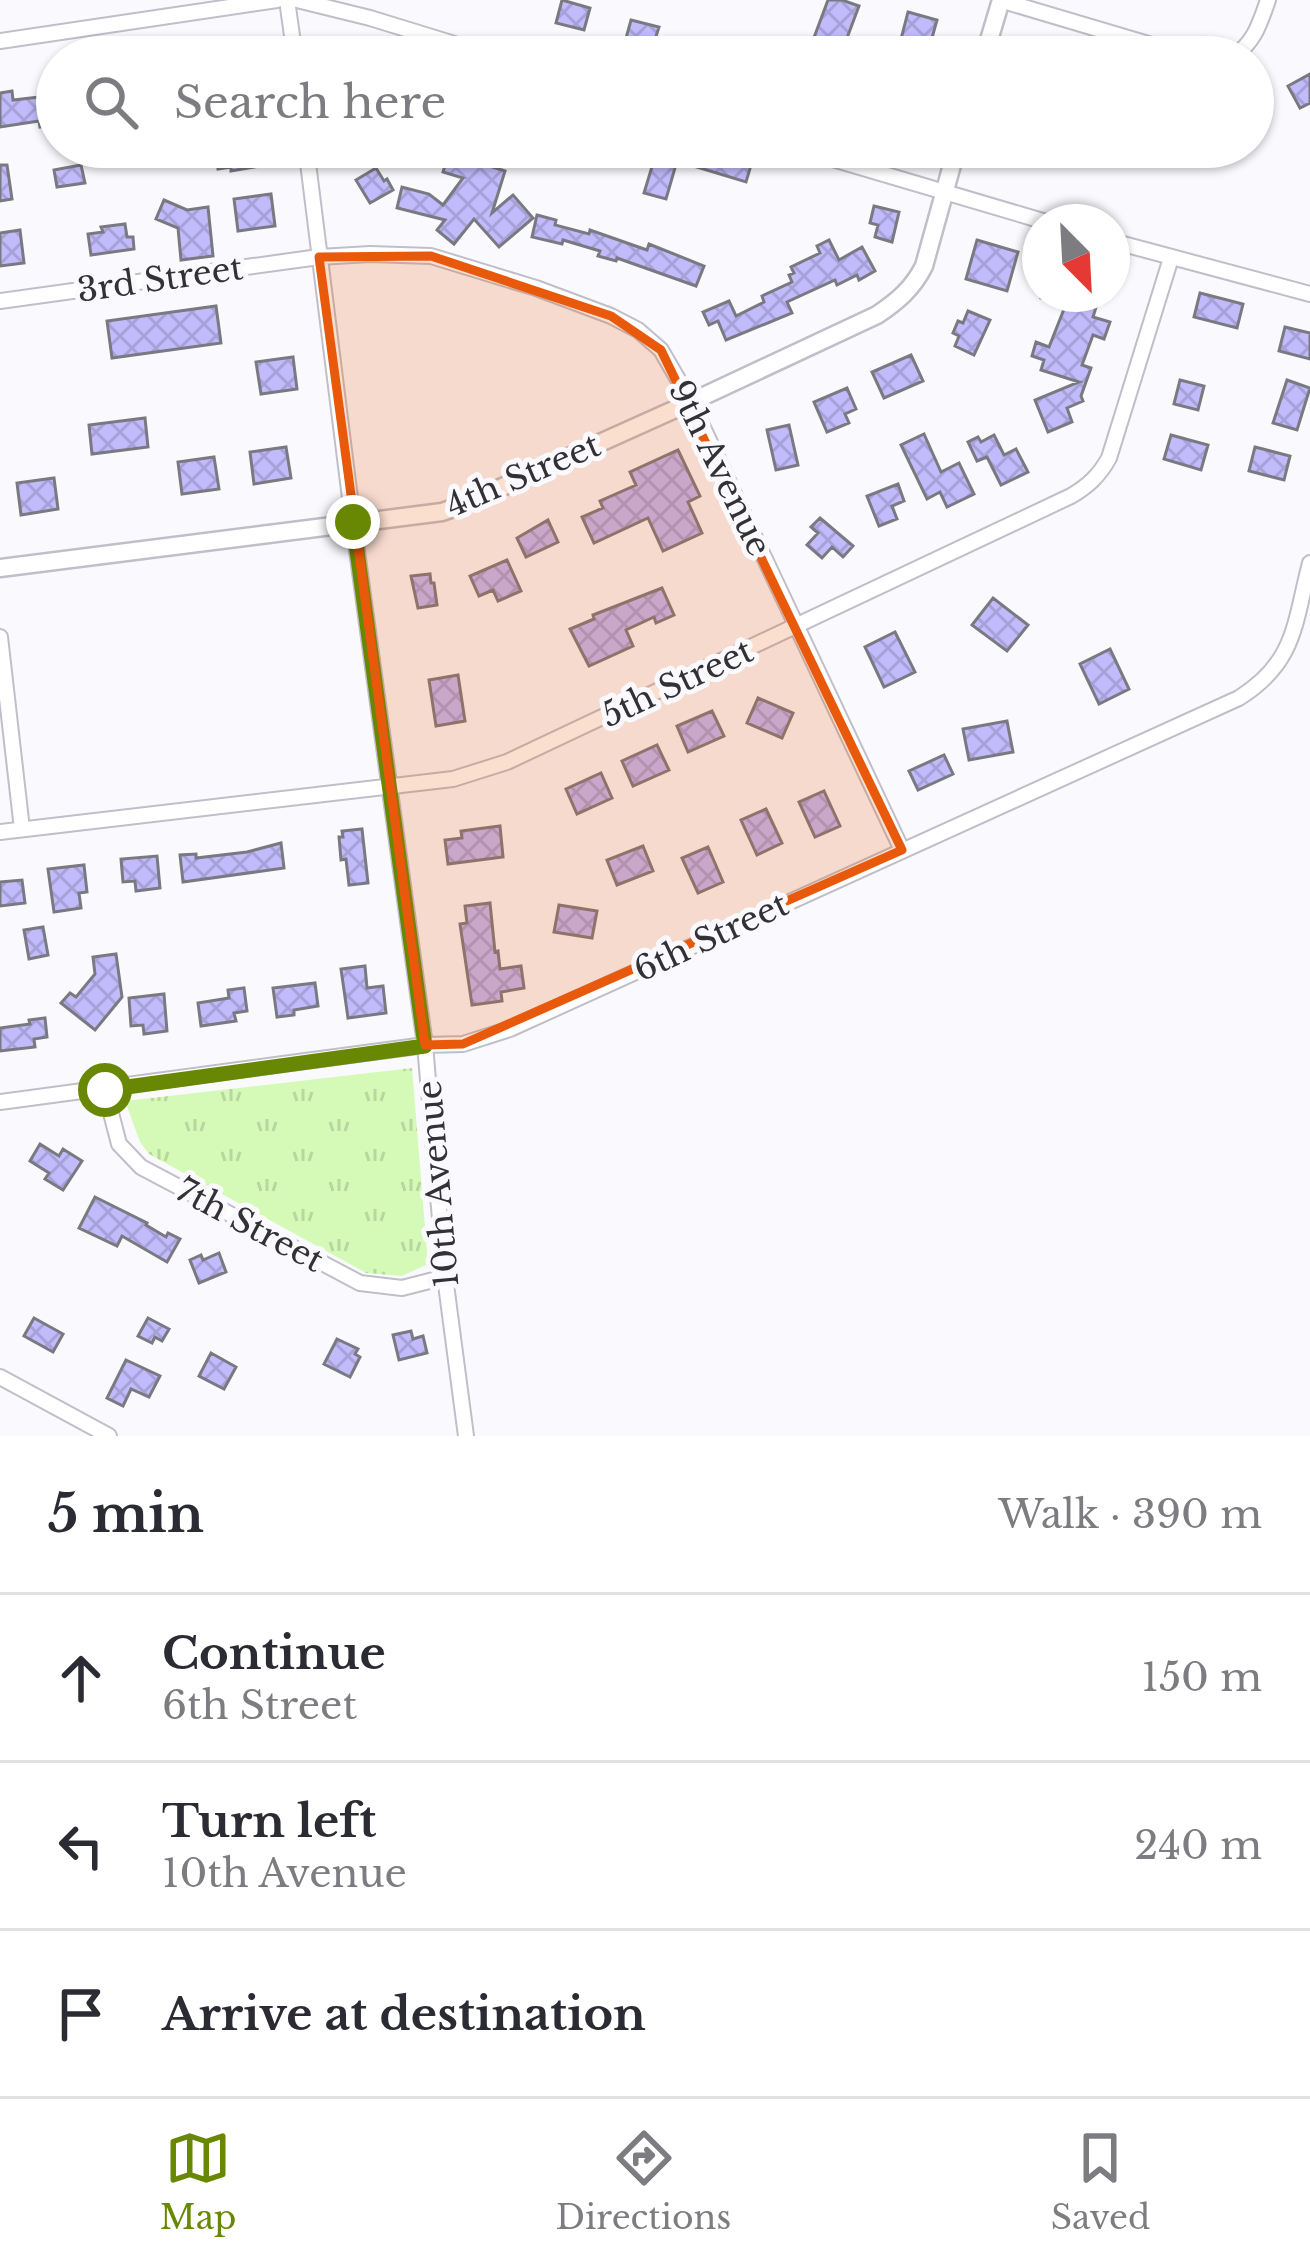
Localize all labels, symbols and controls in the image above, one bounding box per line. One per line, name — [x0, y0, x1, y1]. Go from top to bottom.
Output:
search box — [36, 36, 1274, 168]
icon: search — [78, 69, 144, 135]
text: Search here — [174, 74, 446, 130]
north arrow — [1022, 204, 1130, 312]
street label: 3rd Street — [75, 247, 246, 311]
street label: 9th Avenue — [660, 374, 780, 562]
street label: 4th Street — [440, 424, 607, 526]
route end — [326, 495, 380, 549]
street label: 5th Street — [595, 630, 760, 736]
street label: 6th Street — [628, 883, 795, 990]
route start — [78, 1063, 132, 1117]
street label: 10th Avenue — [409, 1079, 467, 1289]
street label: 7th Street — [170, 1169, 331, 1281]
text: 5 min — [48, 1483, 204, 1546]
text: Walk · 390 m — [998, 1490, 1262, 1539]
text: Continue — [162, 1625, 386, 1681]
icon: ahead — [48, 1645, 114, 1711]
text: 150 m — [1142, 1653, 1262, 1702]
text: 6th Street — [162, 1681, 357, 1730]
text: Turn left — [162, 1793, 376, 1849]
icon: left — [48, 1813, 114, 1879]
text: 240 m — [1134, 1821, 1262, 1870]
text: 10th Avenue — [162, 1849, 407, 1898]
icon: arrive — [48, 1981, 114, 2047]
text: Arrive at destination — [162, 1986, 646, 2042]
tab: Map — [160, 2125, 236, 2238]
tab: Directions — [556, 2125, 731, 2238]
tab: Saved — [1051, 2125, 1150, 2238]

